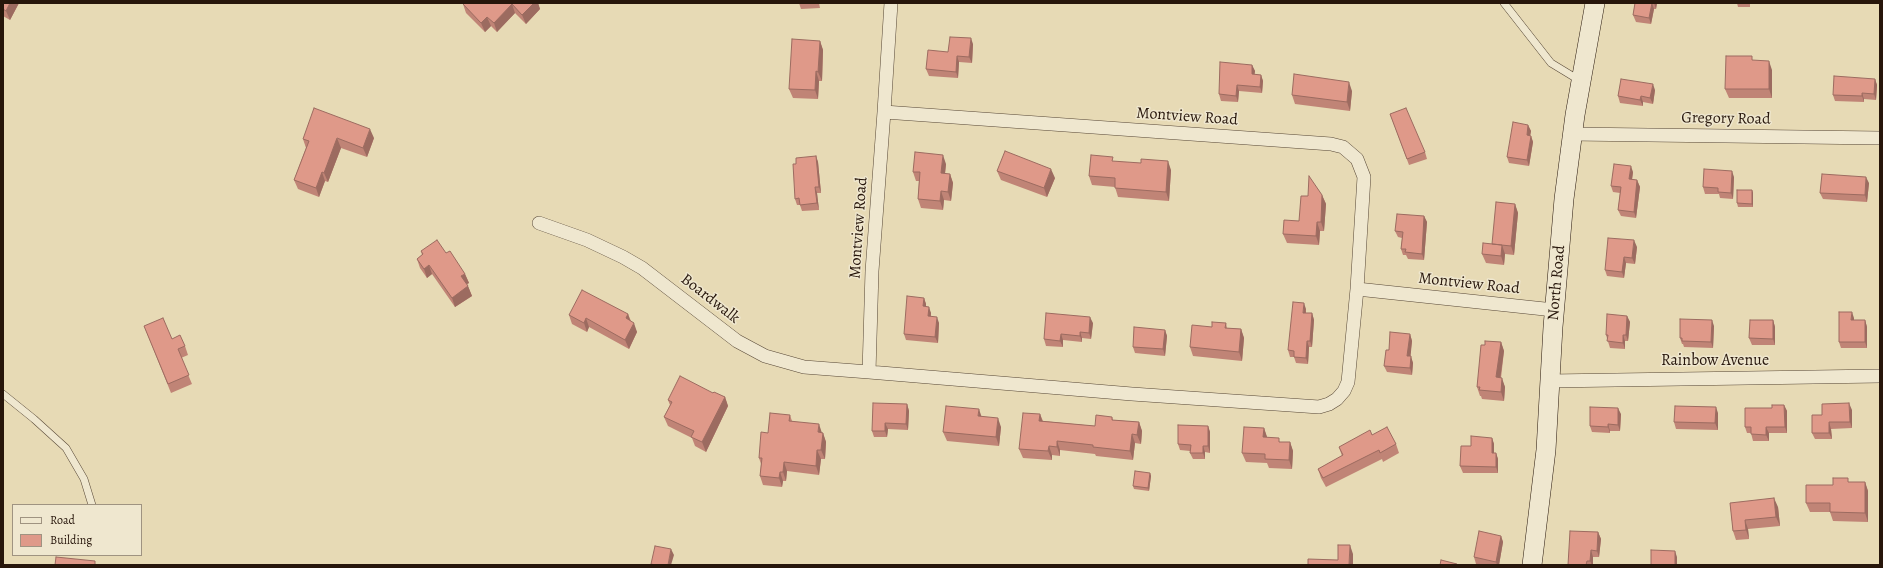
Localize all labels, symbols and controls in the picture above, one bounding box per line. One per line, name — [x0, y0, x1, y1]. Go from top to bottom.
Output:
street label: Montview Road — [1136, 104, 1238, 130]
street label: Gregory Road — [1681, 109, 1771, 129]
street label: Montview Road — [846, 177, 872, 279]
street label: North Road — [1544, 245, 1570, 321]
street label: Montview Road — [1417, 269, 1521, 299]
street label: Boardwalk — [677, 270, 743, 328]
street label: Rainbow Avenue — [1661, 351, 1769, 371]
legend — [12, 504, 142, 556]
text: Road — [50, 512, 75, 528]
text: Building — [50, 532, 92, 548]

